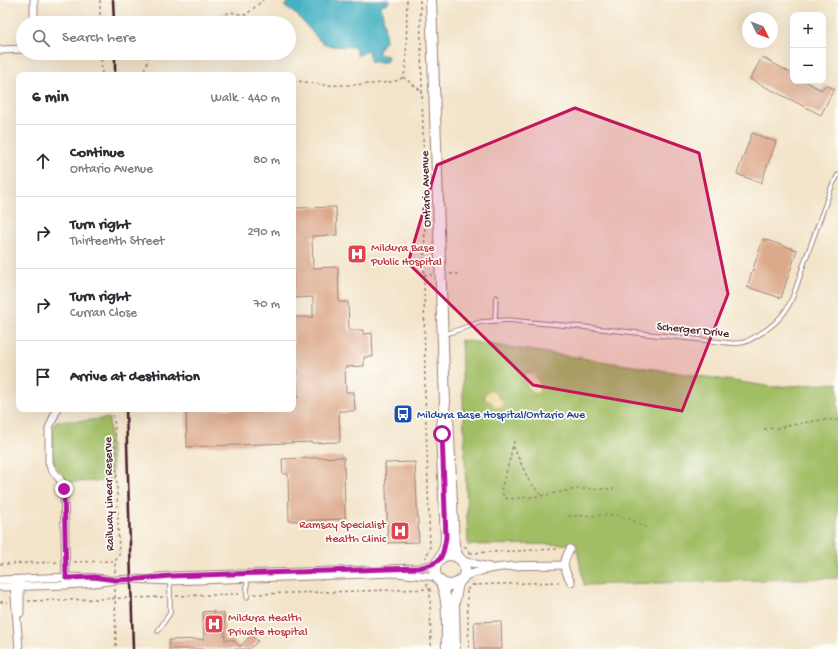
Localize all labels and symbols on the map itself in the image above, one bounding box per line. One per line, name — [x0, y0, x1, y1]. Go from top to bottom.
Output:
north arrow — [742, 12, 778, 48]
street label: Ontario Avenue — [419, 150, 435, 227]
place label: Mildura Base Public Hospital — [370, 242, 442, 270]
hospital icon: Mildura Base Public Hospital — [346, 243, 368, 265]
street label: Scherger Drive — [656, 320, 731, 342]
bus stop icon: Mildura Base Hospital/Ontario Ave — [392, 403, 414, 425]
place label: Mildura Base Hospital/Ontario Ave — [417, 409, 586, 423]
route start — [433, 425, 451, 443]
street label: Railway Linear Reserve — [102, 436, 118, 551]
route end — [55, 480, 73, 498]
place label: Ramsay Specialist Health Clinic — [299, 519, 387, 547]
hospital icon: Ramsay Specialist Health Clinic — [389, 520, 411, 542]
place label: Mildura Health Private Hospital — [227, 612, 308, 640]
hospital icon: Mildura Health Private Hospital — [203, 613, 225, 635]

